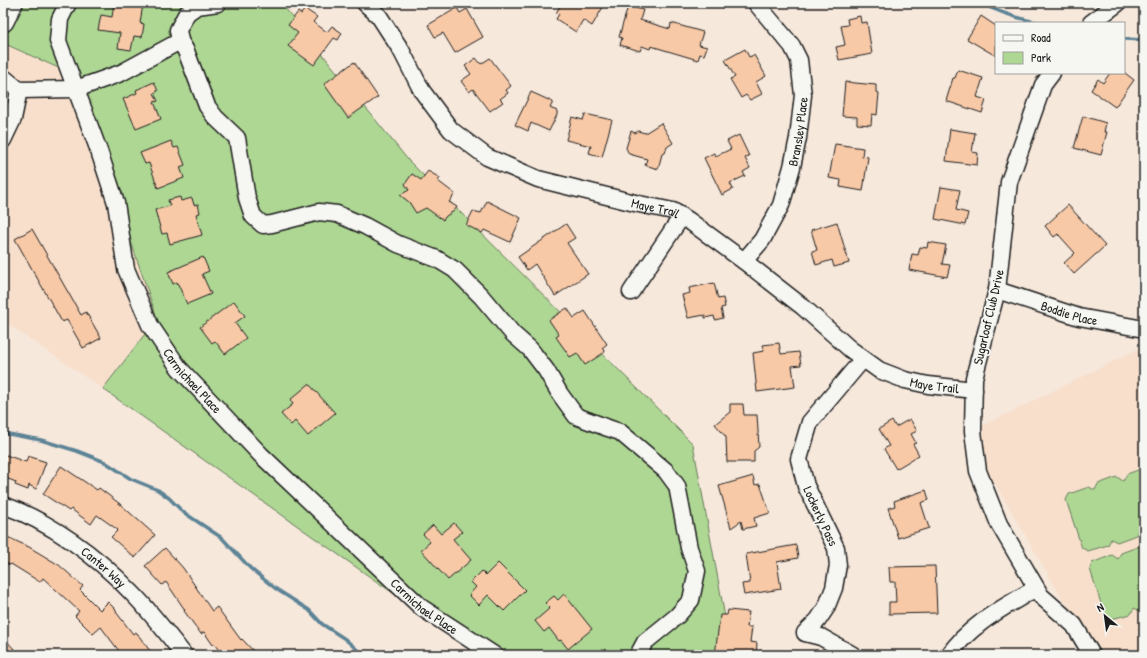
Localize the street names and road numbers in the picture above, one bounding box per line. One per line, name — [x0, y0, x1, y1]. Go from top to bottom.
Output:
street label: Bransley Place — [783, 96, 812, 168]
street label: Maye Trail — [630, 193, 684, 223]
street label: Sugarloaf Club Drive — [968, 268, 1008, 366]
street label: Boddie Place — [1039, 296, 1099, 329]
street label: Carmichael Place — [159, 344, 226, 417]
street label: Maye Trail — [908, 372, 960, 397]
street label: Lockerly Pass — [799, 483, 843, 549]
street label: Canter Way — [78, 542, 131, 592]
street label: Carmichael Place — [387, 574, 462, 638]

